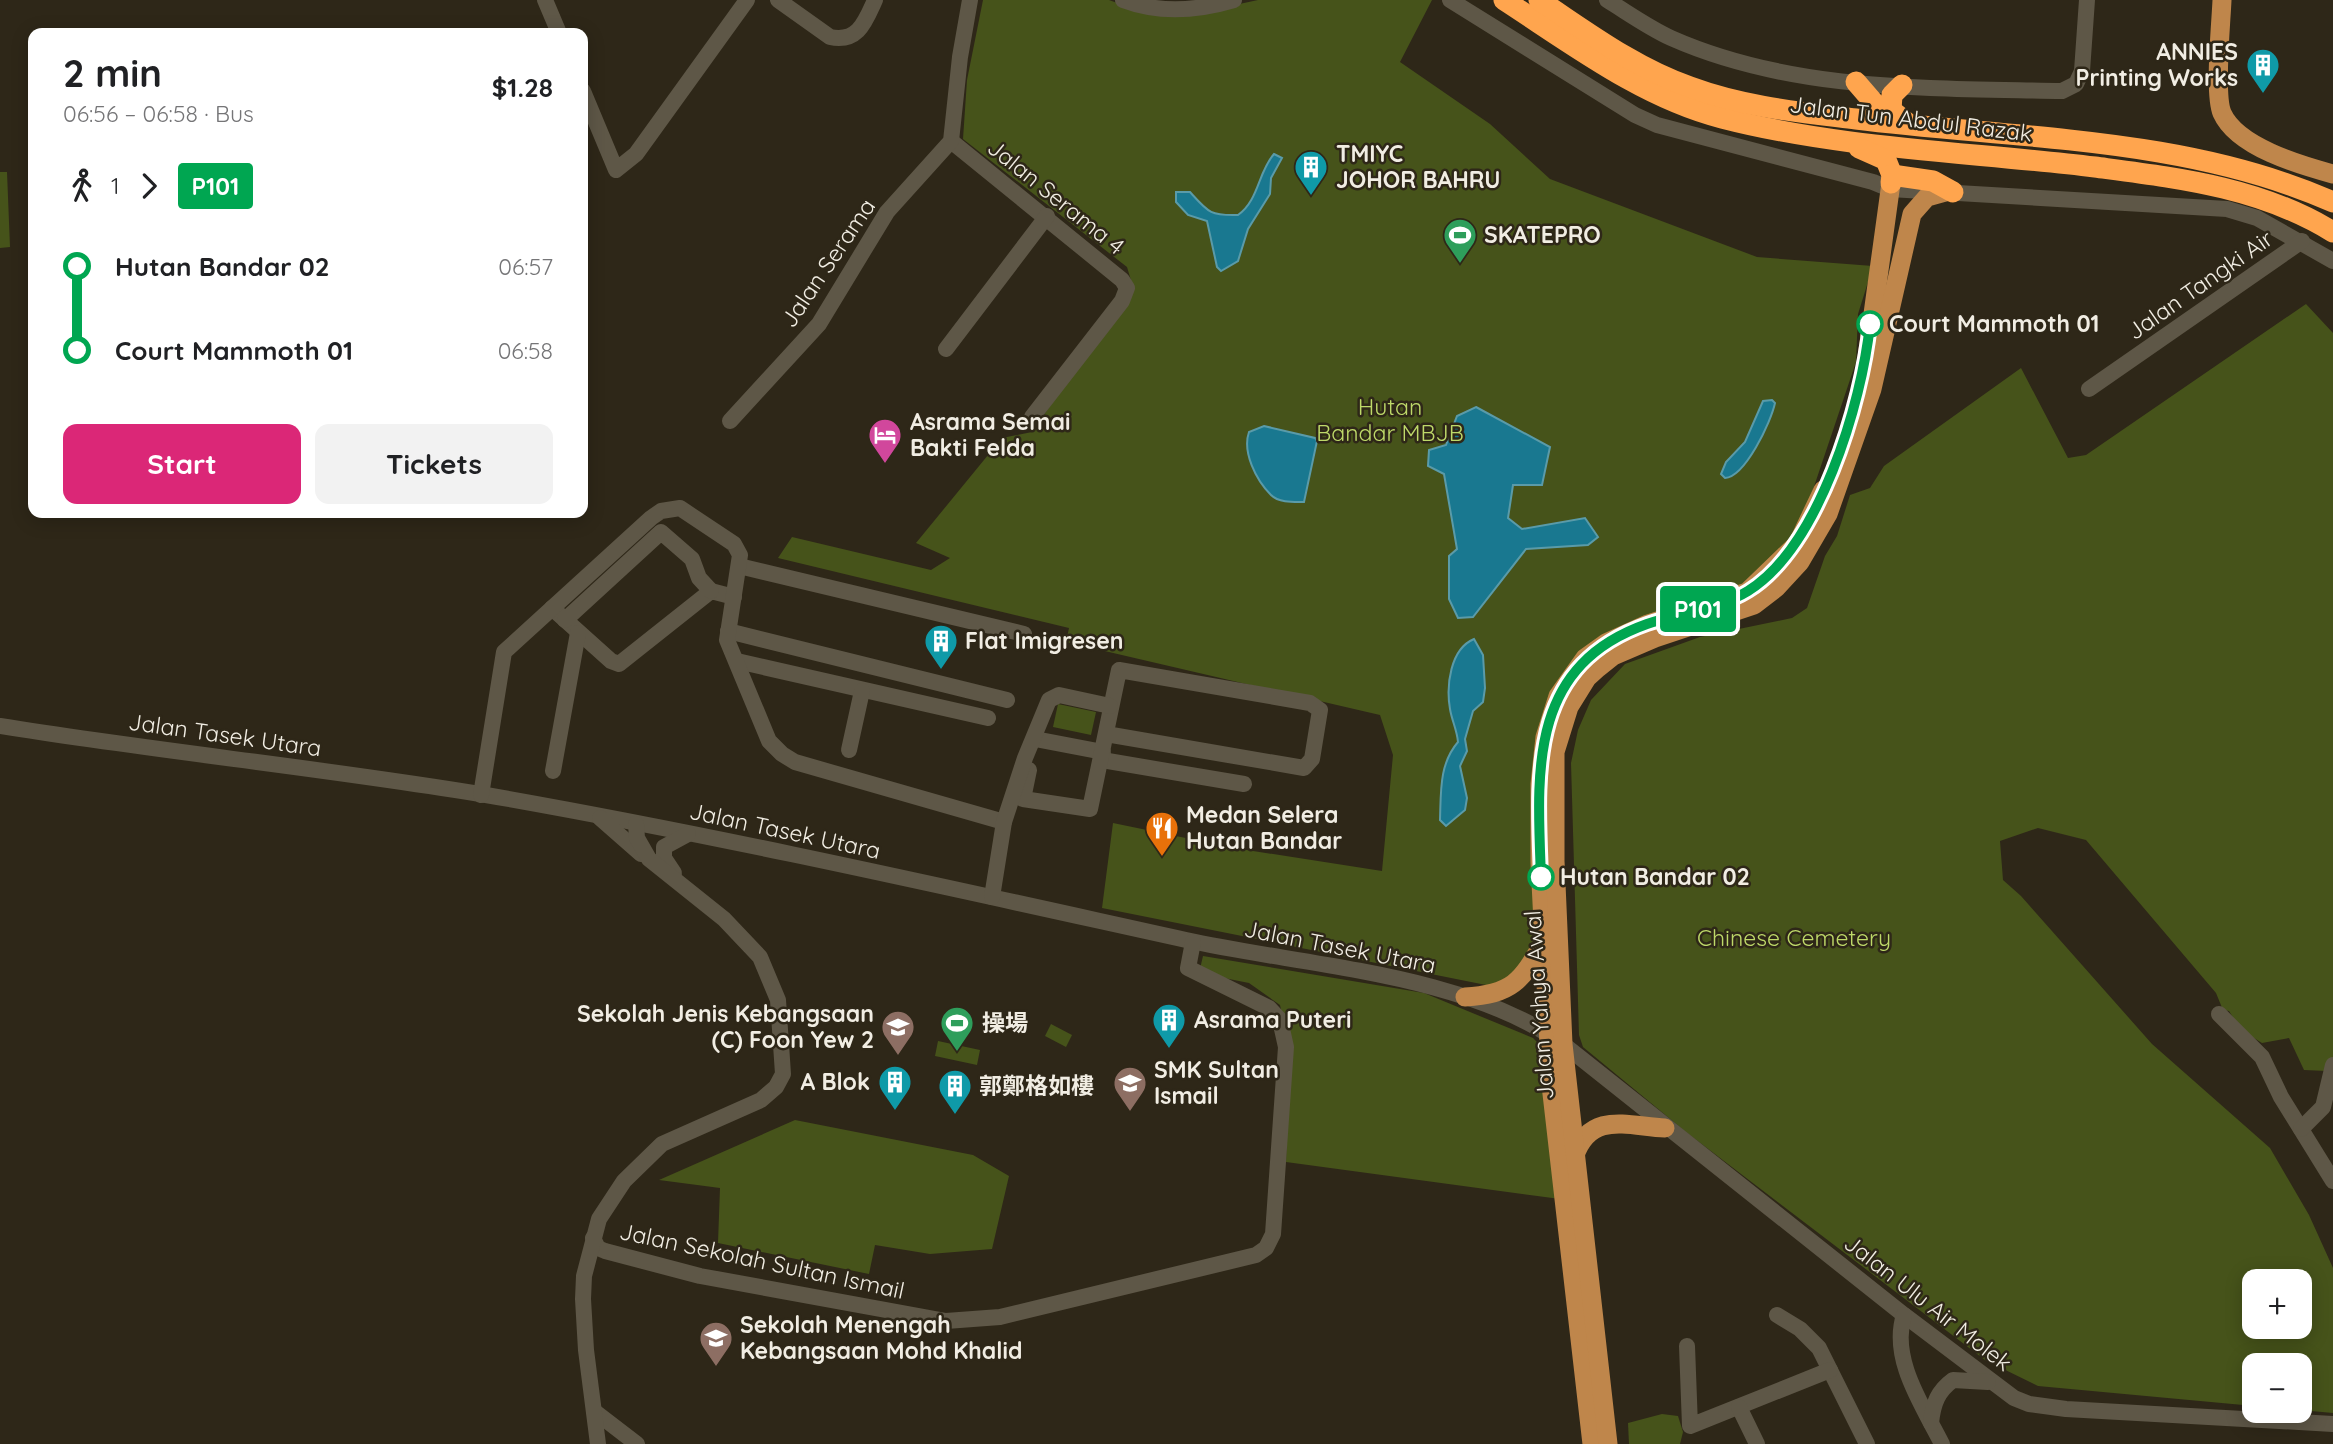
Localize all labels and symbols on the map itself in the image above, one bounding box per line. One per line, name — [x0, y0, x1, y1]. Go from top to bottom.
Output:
place label: ANNIES Printing Works — [2076, 37, 2238, 92]
building icon: ANNIES Printing Works — [2244, 46, 2282, 95]
street label: Jalan Tun Abdul Razak — [1788, 89, 2034, 148]
street label: Jalan Serama 4 — [982, 133, 1131, 261]
place label: TMIYC JOHOR BAHRU — [1336, 139, 1501, 194]
building icon: TMIYC JOHOR BAHRU — [1292, 148, 1330, 197]
street label: Jalan Serama — [774, 193, 881, 333]
sports icon: SKATEPRO — [1441, 216, 1479, 265]
place label: SKATEPRO — [1484, 220, 1601, 249]
street label: Jalan Tangki Air — [2121, 224, 2278, 346]
place label: Court Mammoth 01 — [1889, 309, 2100, 338]
marker: Court Mammoth 01 — [1857, 311, 1883, 337]
park label: Hutan Bandar MBJB — [1316, 392, 1464, 447]
place label: Asrama Semai Bakti Felda — [910, 407, 1070, 462]
hotel icon: Asrama Semai Bakti Felda — [866, 416, 904, 465]
line badge: P101 — [1649, 586, 1747, 632]
building icon: Flat Imigresen — [922, 622, 960, 671]
place label: Flat Imigresen — [965, 626, 1123, 655]
street label: Jalan Tasek Utara — [127, 707, 323, 762]
street label: Jalan Tasek Utara — [687, 796, 883, 865]
place label: Medan Selera Hutan Bandar — [1186, 800, 1342, 855]
restaurant icon: Medan Selera Hutan Bandar — [1143, 809, 1181, 858]
place label: Hutan Bandar 02 — [1560, 862, 1750, 891]
marker: Hutan Bandar 02 — [1528, 864, 1554, 890]
street label: Jalan Yahya Awal — [1517, 910, 1560, 1101]
street label: Jalan Tasek Utara — [1242, 914, 1438, 979]
park label: Chinese Cemetery — [1697, 923, 1891, 952]
place label: Sekolah Jenis Kebangsaan (C) Foon Yew 2 — [577, 999, 874, 1054]
building icon: Asrama Puteri — [1150, 1001, 1188, 1050]
sports icon: 操場 — [938, 1004, 976, 1053]
place label: Asrama Puteri — [1194, 1005, 1352, 1034]
school or university icon: Sekolah Jenis Kebangsaan (C) Foon Yew 2 — [879, 1008, 917, 1057]
place label: 操場 — [982, 1008, 1028, 1037]
place label: SMK Sultan Ismail — [1154, 1055, 1279, 1110]
building icon: A Blok — [876, 1063, 914, 1112]
school or university icon: SMK Sultan Ismail — [1111, 1064, 1149, 1113]
place label: A Blok — [800, 1067, 870, 1096]
building icon: 郭鄭格如樓 — [936, 1067, 974, 1116]
place label: 郭鄭格如樓 — [979, 1071, 1094, 1100]
street label: Jalan Sekolah Sultan Ismail — [617, 1216, 907, 1305]
street label: Jalan Ulu Air Molek — [1839, 1228, 2018, 1377]
place label: Sekolah Menengah Kebangsaan Mohd Khalid — [740, 1310, 1022, 1365]
school or university icon: Sekolah Menengah Kebangsaan Mohd Khalid — [697, 1319, 735, 1368]

